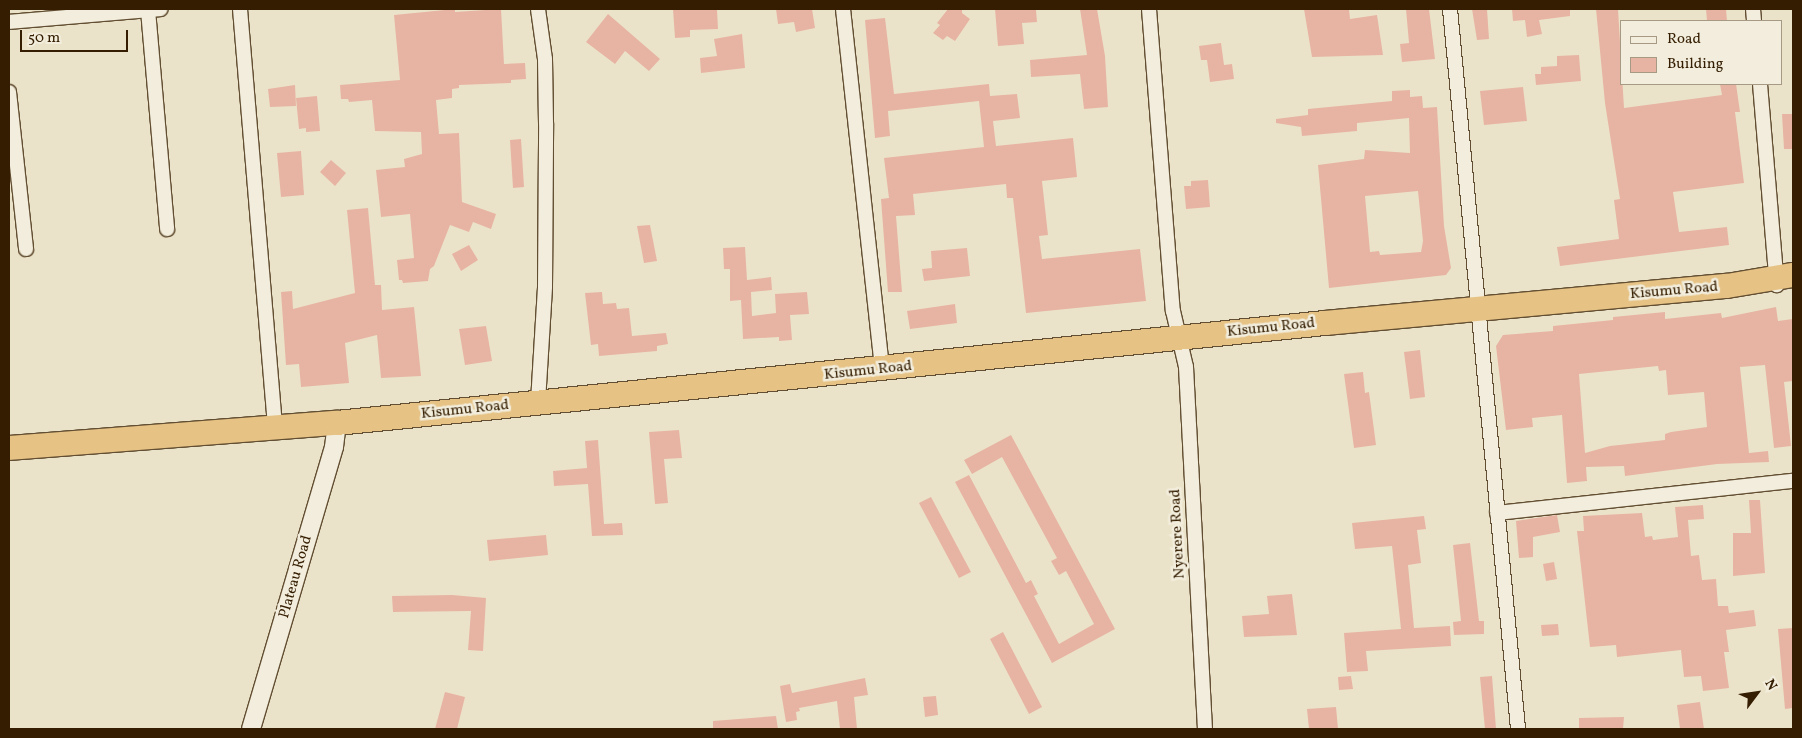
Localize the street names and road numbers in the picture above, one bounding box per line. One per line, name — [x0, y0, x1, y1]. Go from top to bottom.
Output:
street label: Kisumu Road — [1629, 278, 1719, 304]
street label: Kisumu Road — [1226, 314, 1316, 342]
street label: Kisumu Road — [823, 357, 913, 385]
street label: Kisumu Road — [420, 396, 510, 424]
street label: Nyerere Road — [1167, 489, 1189, 579]
street label: Plateau Road — [276, 533, 316, 621]

